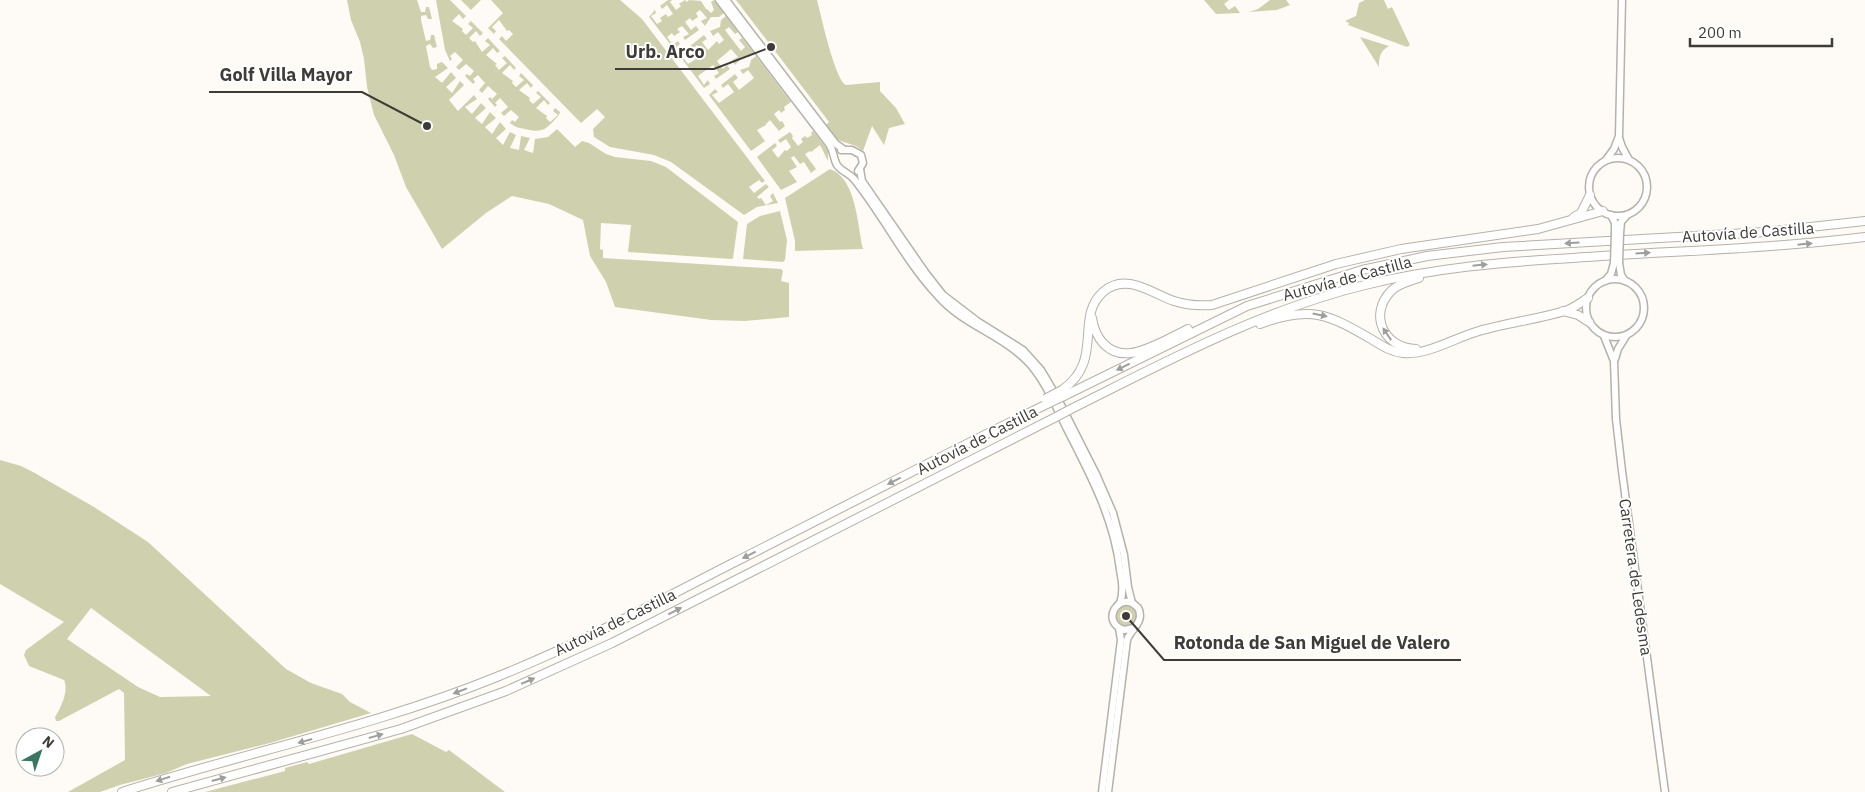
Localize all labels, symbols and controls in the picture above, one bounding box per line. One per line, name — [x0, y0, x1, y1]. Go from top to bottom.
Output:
scale bar — [1690, 15, 1832, 47]
text: 200 m — [1698, 23, 1742, 42]
callout: Urb. Arco — [615, 36, 714, 69]
text: Urb. Arco — [625, 40, 705, 63]
callout: Golf Villa Mayor — [209, 59, 362, 92]
text: Golf Villa Mayor — [219, 63, 353, 86]
street label: Autovía de Castilla — [1681, 217, 1815, 247]
one-way arrow — [1564, 240, 1580, 248]
one-way arrow — [1797, 240, 1813, 248]
one-way arrow — [1635, 249, 1651, 257]
street label: Autovía de Castilla — [1280, 251, 1414, 305]
one-way arrow — [1473, 261, 1489, 269]
one-way arrow — [1312, 311, 1327, 319]
one-way arrow — [1382, 327, 1392, 341]
one-way arrow — [1116, 363, 1130, 371]
street label: Autovía de Castilla — [913, 401, 1041, 479]
one-way arrow — [887, 477, 901, 485]
street label: Carretera de Ledesma — [1615, 497, 1657, 657]
one-way arrow — [742, 551, 756, 559]
street label: Autovía de Castilla — [551, 584, 679, 660]
one-way arrow — [668, 607, 682, 615]
callout: Rotonda de San Miguel de Valero — [1164, 627, 1461, 660]
text: Rotonda de San Miguel de Valero — [1174, 631, 1450, 654]
one-way arrow — [521, 677, 535, 685]
one-way arrow — [453, 688, 467, 696]
north arrow — [15, 727, 65, 777]
text: N — [39, 732, 58, 752]
one-way arrow — [368, 732, 383, 740]
one-way arrow — [297, 737, 312, 745]
one-way arrow — [211, 775, 226, 783]
one-way arrow — [155, 776, 170, 784]

